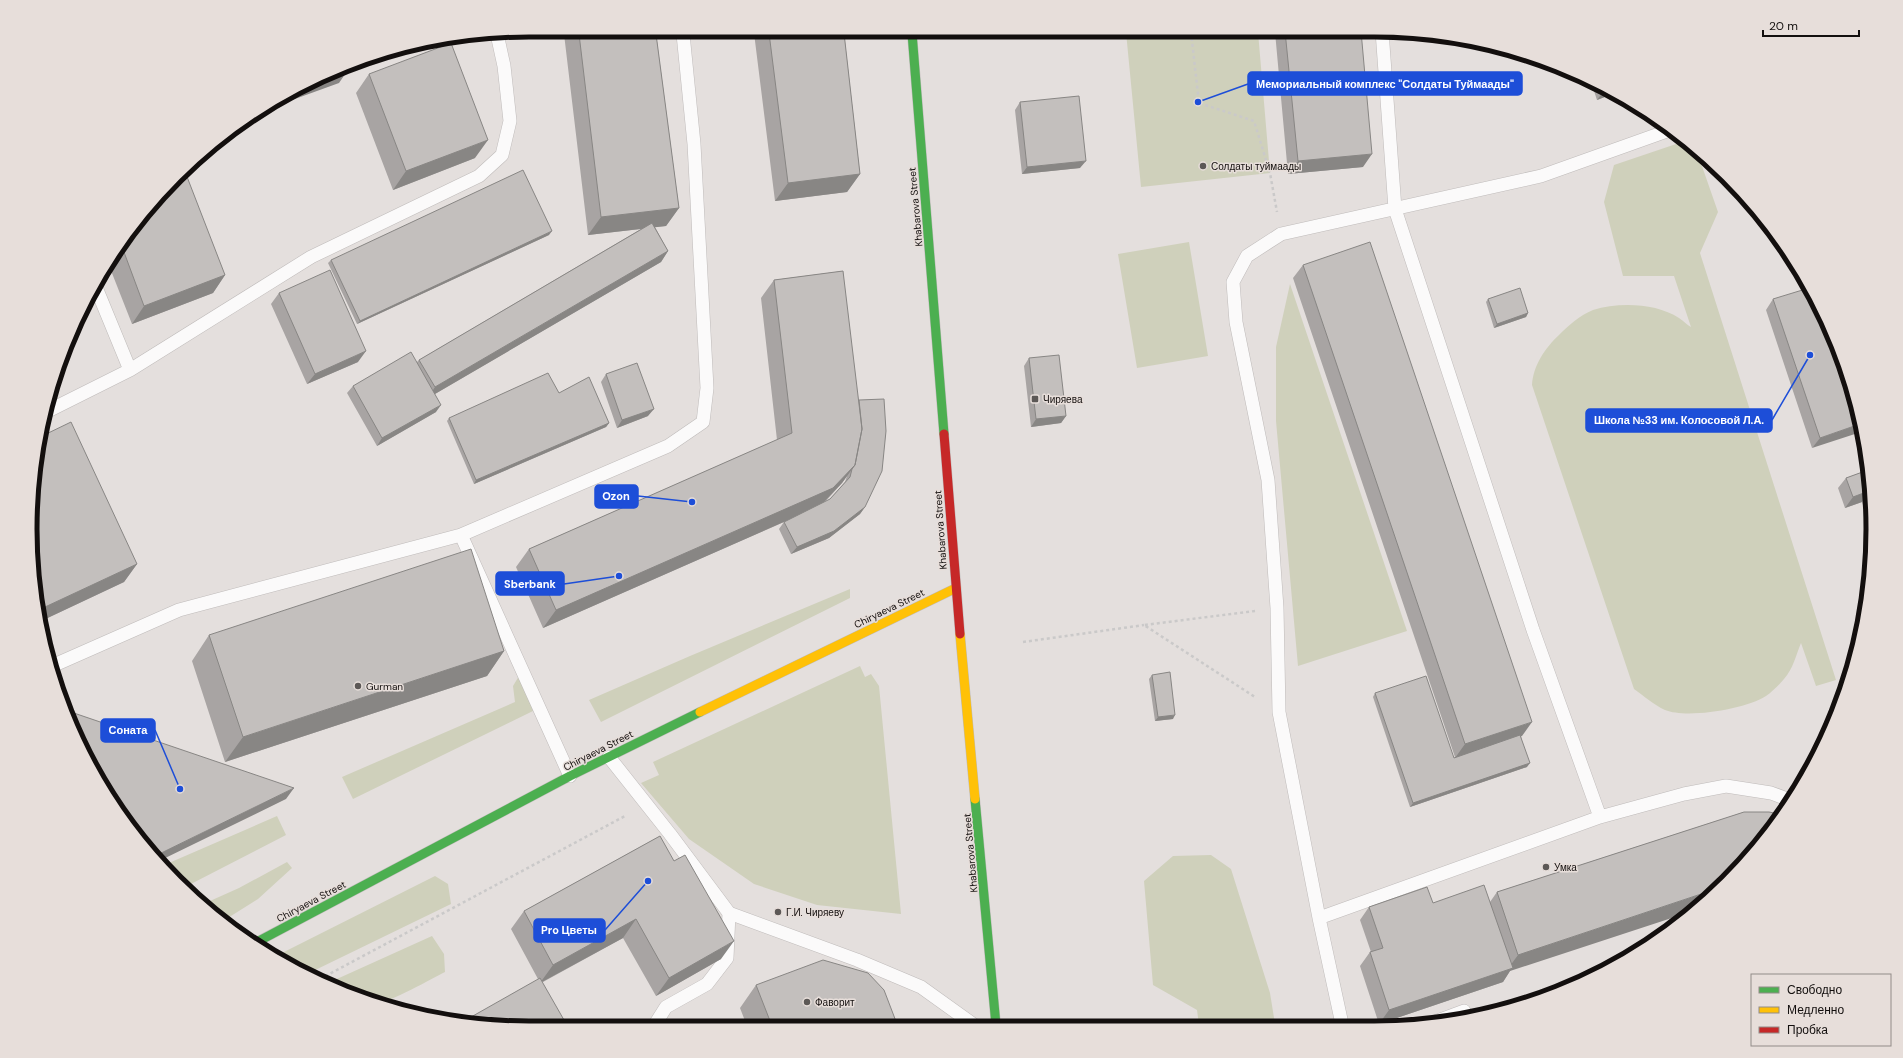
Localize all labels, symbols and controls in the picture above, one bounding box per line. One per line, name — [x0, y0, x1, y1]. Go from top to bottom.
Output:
scale bar — [1763, 12, 1859, 38]
text: 20 m — [1769, 18, 1798, 34]
callout: Мемориальный комплекс "Солдаты Туймаады" — [1248, 72, 1522, 95]
text: Мемориальный комплекс "Солдаты Туймаады" — [1256, 77, 1514, 91]
place label: Солдаты туймаады — [1211, 160, 1301, 173]
marker: Солдаты туймаады — [1198, 161, 1208, 171]
street label: Khabarova Street — [906, 167, 925, 247]
place label: Чиряева — [1043, 393, 1083, 406]
marker: Чиряева — [1030, 394, 1040, 404]
callout: Школа №33 им. Колосовой Л.А. — [1586, 409, 1772, 432]
text: Школа №33 им. Колосовой Л.А. — [1594, 413, 1764, 427]
callout: Ozon — [595, 485, 638, 508]
text: Ozon — [602, 489, 630, 503]
street label: Khabarova Street — [931, 490, 950, 570]
callout: Sberbank — [496, 572, 564, 595]
text: Sberbank — [504, 577, 557, 591]
street label: Chiryaeva Street — [852, 586, 927, 631]
place label: Gurman — [366, 680, 403, 693]
marker: Gurman — [353, 681, 363, 691]
callout: Соната — [101, 719, 155, 742]
text: Соната — [109, 723, 148, 737]
street label: Chiryaeva Street — [561, 727, 635, 774]
street label: Khabarova Street — [961, 813, 980, 893]
place label: Умка — [1554, 861, 1577, 874]
marker: Умка — [1541, 862, 1551, 872]
street label: Chiryaeva Street — [274, 878, 348, 925]
place label: Г.И. Чиряеву — [786, 906, 844, 919]
marker: Г.И. Чиряеву — [773, 907, 783, 917]
callout: Pro Цветы — [534, 919, 605, 942]
text: Pro Цветы — [541, 923, 597, 937]
legend — [1751, 974, 1891, 1046]
text: Свободно — [1787, 982, 1842, 998]
place label: Фаворит — [815, 996, 855, 1009]
marker: Фаворит — [802, 997, 812, 1007]
text: Медленно — [1787, 1002, 1844, 1018]
text: Пробка — [1787, 1022, 1828, 1038]

